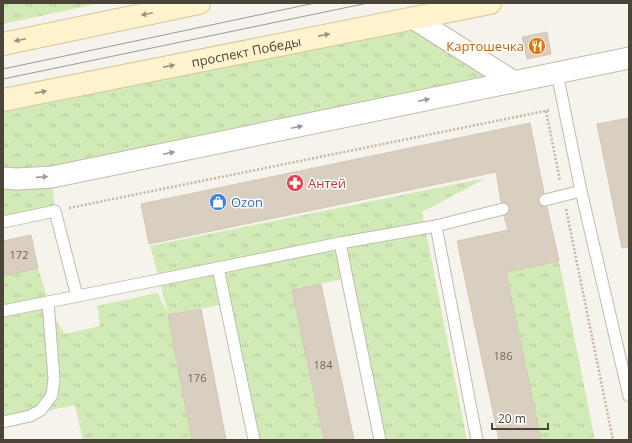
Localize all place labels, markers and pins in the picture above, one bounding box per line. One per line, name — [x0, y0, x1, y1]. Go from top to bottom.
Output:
restaurant icon: Картошечка — [527, 36, 547, 56]
place label: Картошечка — [446, 37, 524, 55]
pharmacy icon: Антей — [285, 173, 305, 193]
place label: Антей — [308, 174, 346, 192]
shop icon: Ozon — [208, 192, 228, 212]
place label: Ozon — [231, 193, 263, 211]

